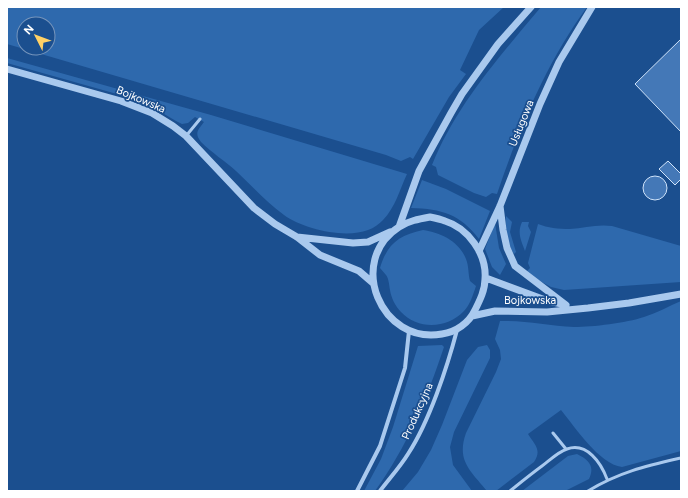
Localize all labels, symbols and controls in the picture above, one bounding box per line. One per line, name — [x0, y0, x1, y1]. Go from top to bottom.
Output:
north arrow — [16, 16, 56, 56]
text: N — [21, 22, 37, 37]
street label: Bojkowska — [114, 83, 167, 116]
street label: Usługowa — [506, 98, 537, 148]
street label: Bojkowska — [504, 294, 556, 307]
street label: Produkcyjna — [399, 381, 436, 441]

